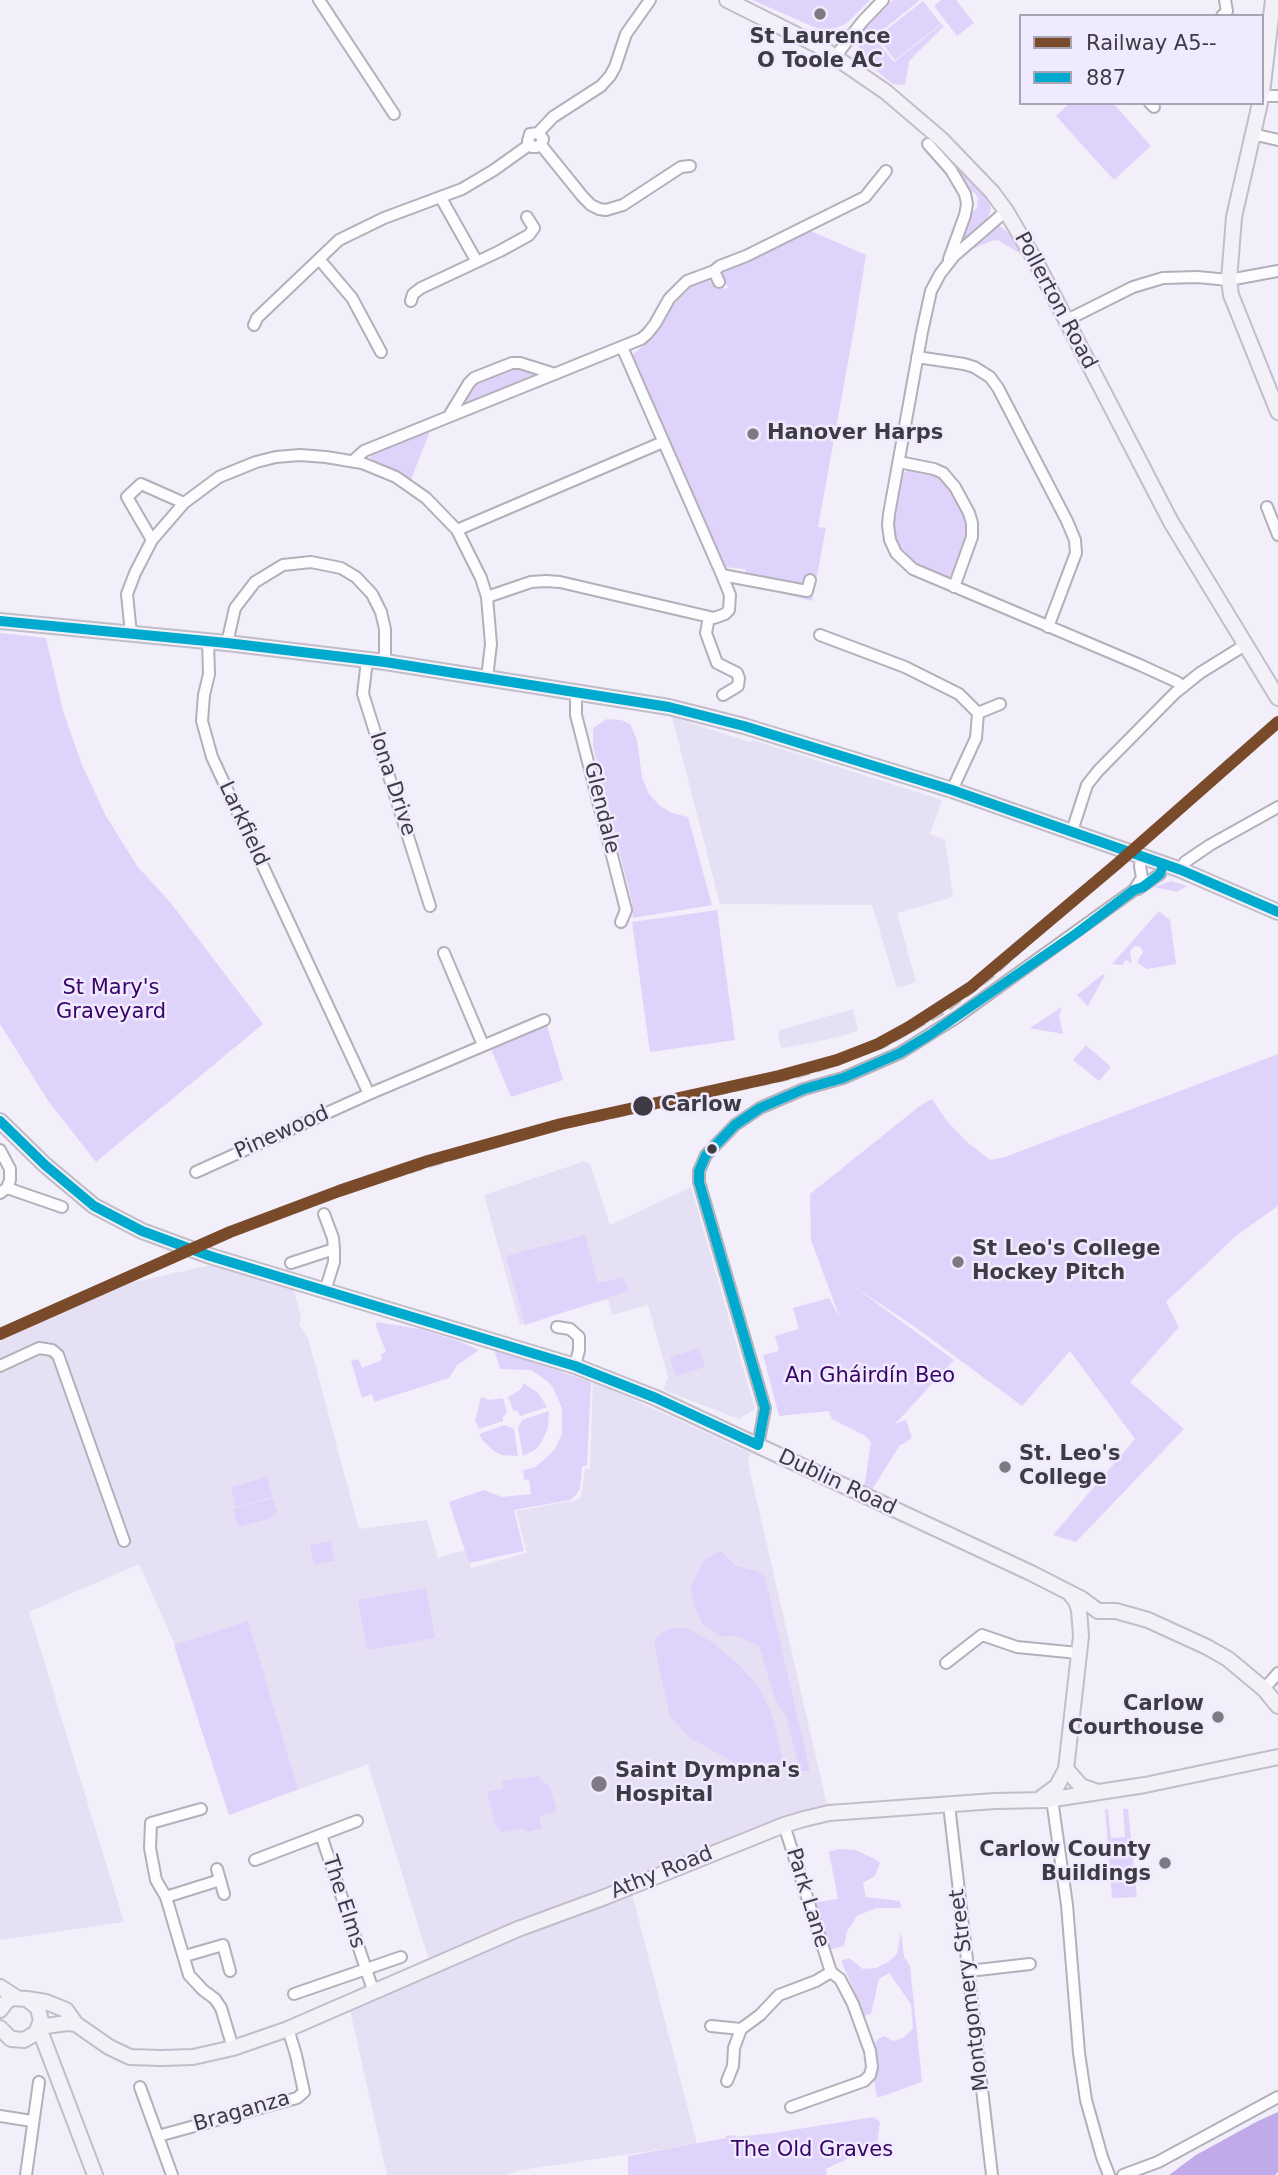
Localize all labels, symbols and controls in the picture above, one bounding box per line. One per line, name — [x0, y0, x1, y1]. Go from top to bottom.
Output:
marker: St Laurence O Toole AC — [812, 6, 828, 22]
legend — [1019, 14, 1264, 105]
place label: St Laurence O Toole AC — [749, 25, 891, 75]
text: Railway A5-- — [1086, 31, 1217, 55]
text: 887 — [1086, 66, 1126, 90]
street label: Pollerton Road — [1008, 228, 1102, 374]
place label: Hanover Harps — [767, 421, 943, 447]
marker: Hanover Harps — [745, 426, 761, 442]
street label: Iona Drive — [363, 729, 421, 839]
street label: Glendale — [577, 760, 625, 856]
street label: Larkfield — [212, 778, 274, 870]
park label: St Mary's Graveyard — [56, 976, 166, 1026]
place label: Carlow — [661, 1093, 742, 1119]
marker: Carlow — [631, 1094, 655, 1118]
street label: Pinewood — [231, 1101, 333, 1165]
unlabelled marker — [705, 1142, 719, 1156]
place label: St Leo's College Hockey Pitch — [972, 1237, 1161, 1287]
marker: St Leo's College Hockey Pitch — [950, 1254, 966, 1270]
park label: An Gháirdín Beo — [785, 1364, 955, 1390]
place label: St. Leo's College — [1019, 1442, 1120, 1492]
street label: Dublin Road — [774, 1445, 900, 1521]
marker: St. Leo's College — [997, 1459, 1013, 1475]
place label: Carlow Courthouse — [1068, 1692, 1204, 1742]
marker: Carlow Courthouse — [1210, 1709, 1226, 1725]
place label: Saint Dympna's Hospital — [615, 1759, 800, 1809]
marker: Saint Dympna's Hospital — [589, 1774, 609, 1794]
place label: Carlow County Buildings — [979, 1838, 1151, 1888]
street label: Athy Road — [608, 1841, 716, 1905]
street label: Park Lane — [780, 1845, 834, 1951]
street label: The Elms — [316, 1852, 370, 1952]
marker: Carlow County Buildings — [1157, 1855, 1173, 1871]
street label: Montgomery Street — [945, 1887, 995, 2093]
street label: Braganza — [191, 2086, 293, 2138]
park label: The Old Graves — [731, 2138, 893, 2164]

